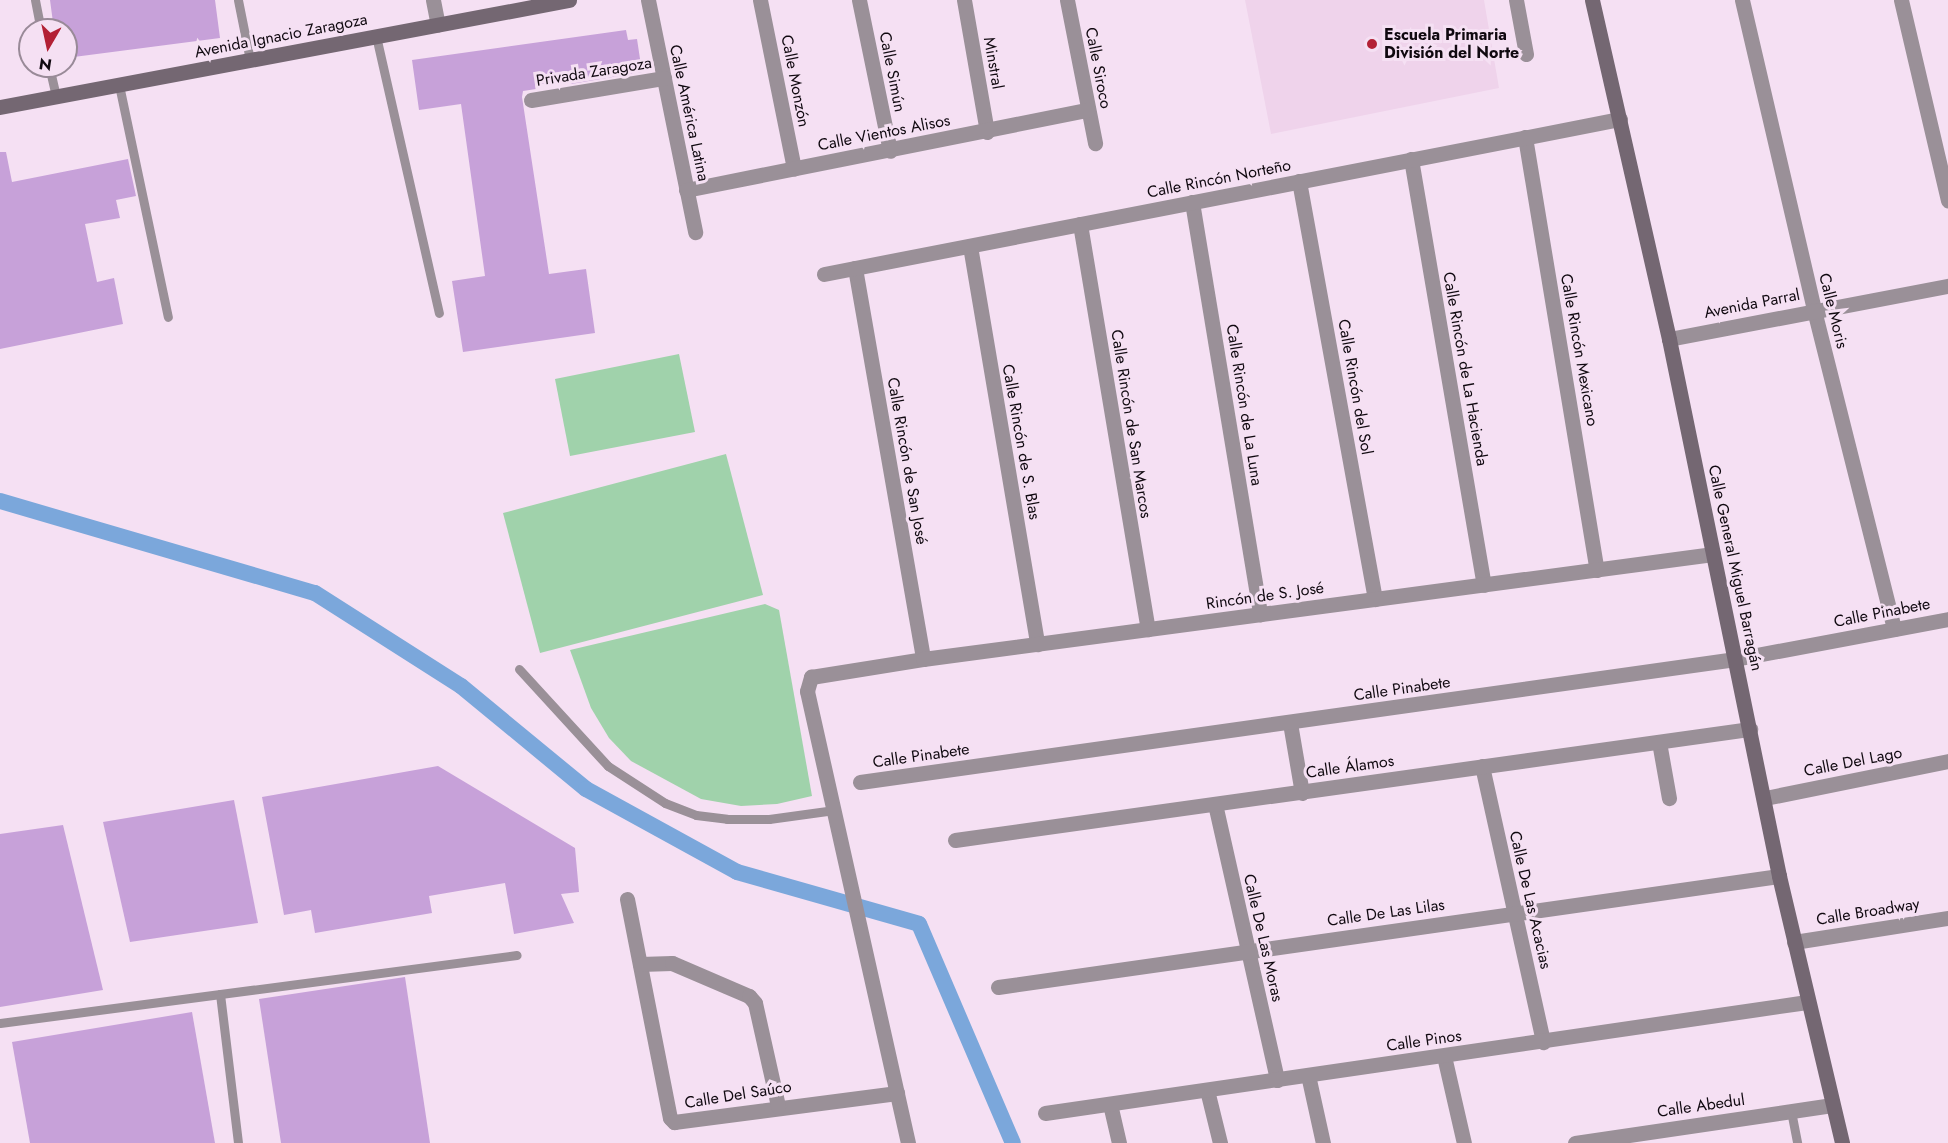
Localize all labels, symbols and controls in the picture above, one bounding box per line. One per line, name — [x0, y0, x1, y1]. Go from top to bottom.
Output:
street label: Avenida Ignacio Zaragoza — [193, 10, 369, 62]
north arrow — [18, 18, 78, 78]
place label: Escuela Primaria División del Norte — [1384, 25, 1519, 63]
street label: Calle Siroco — [1081, 26, 1115, 110]
street label: Calle Simún — [875, 30, 909, 114]
street label: Calle Monzón — [777, 33, 813, 129]
street label: Minstral — [979, 35, 1007, 91]
marker: Escuela Primaria División del Norte — [1365, 37, 1379, 51]
street label: Calle América Latina — [665, 43, 713, 183]
text: N — [37, 52, 53, 77]
street label: Privada Zaragoza — [535, 53, 653, 91]
street label: Calle Vientos Alisos — [816, 111, 952, 155]
street label: Calle Rincón Norteño — [1146, 156, 1292, 202]
street label: Calle Rincón de La Hacienda — [1438, 271, 1492, 467]
street label: Calle Moris — [1814, 271, 1852, 351]
street label: Calle Rincón Mexicano — [1556, 272, 1602, 428]
street label: Avenida Parral — [1702, 285, 1802, 323]
street label: Calle Rincón del Sol — [1334, 318, 1376, 456]
street label: Calle Rincón de La Luna — [1222, 323, 1266, 487]
street label: Calle Rincón de San Marcos — [1107, 328, 1155, 520]
street label: Calle Rincón de S. Blas — [998, 363, 1044, 521]
street label: Calle Rincón de San José — [883, 376, 931, 546]
street label: Calle General Miguel Barragán — [1704, 463, 1766, 673]
street label: Rincón de S. José — [1205, 578, 1325, 614]
street label: Calle Pinabete — [1832, 594, 1932, 632]
street label: Calle Pinabete — [1352, 673, 1452, 705]
street label: Calle Pinabete — [871, 740, 971, 772]
street label: Calle Del Lago — [1802, 743, 1904, 781]
street label: Calle Álamos — [1305, 751, 1395, 783]
street label: Calle De Las Acacias — [1505, 829, 1555, 971]
street label: Calle De Las Moras — [1239, 872, 1287, 1004]
street label: Calle Broadway — [1815, 894, 1921, 930]
street label: Calle De Las Lilas — [1326, 895, 1446, 931]
street label: Calle Pinos — [1385, 1026, 1463, 1056]
street label: Calle Del Saúco — [683, 1077, 793, 1113]
street label: Calle Abedul — [1656, 1090, 1746, 1122]

